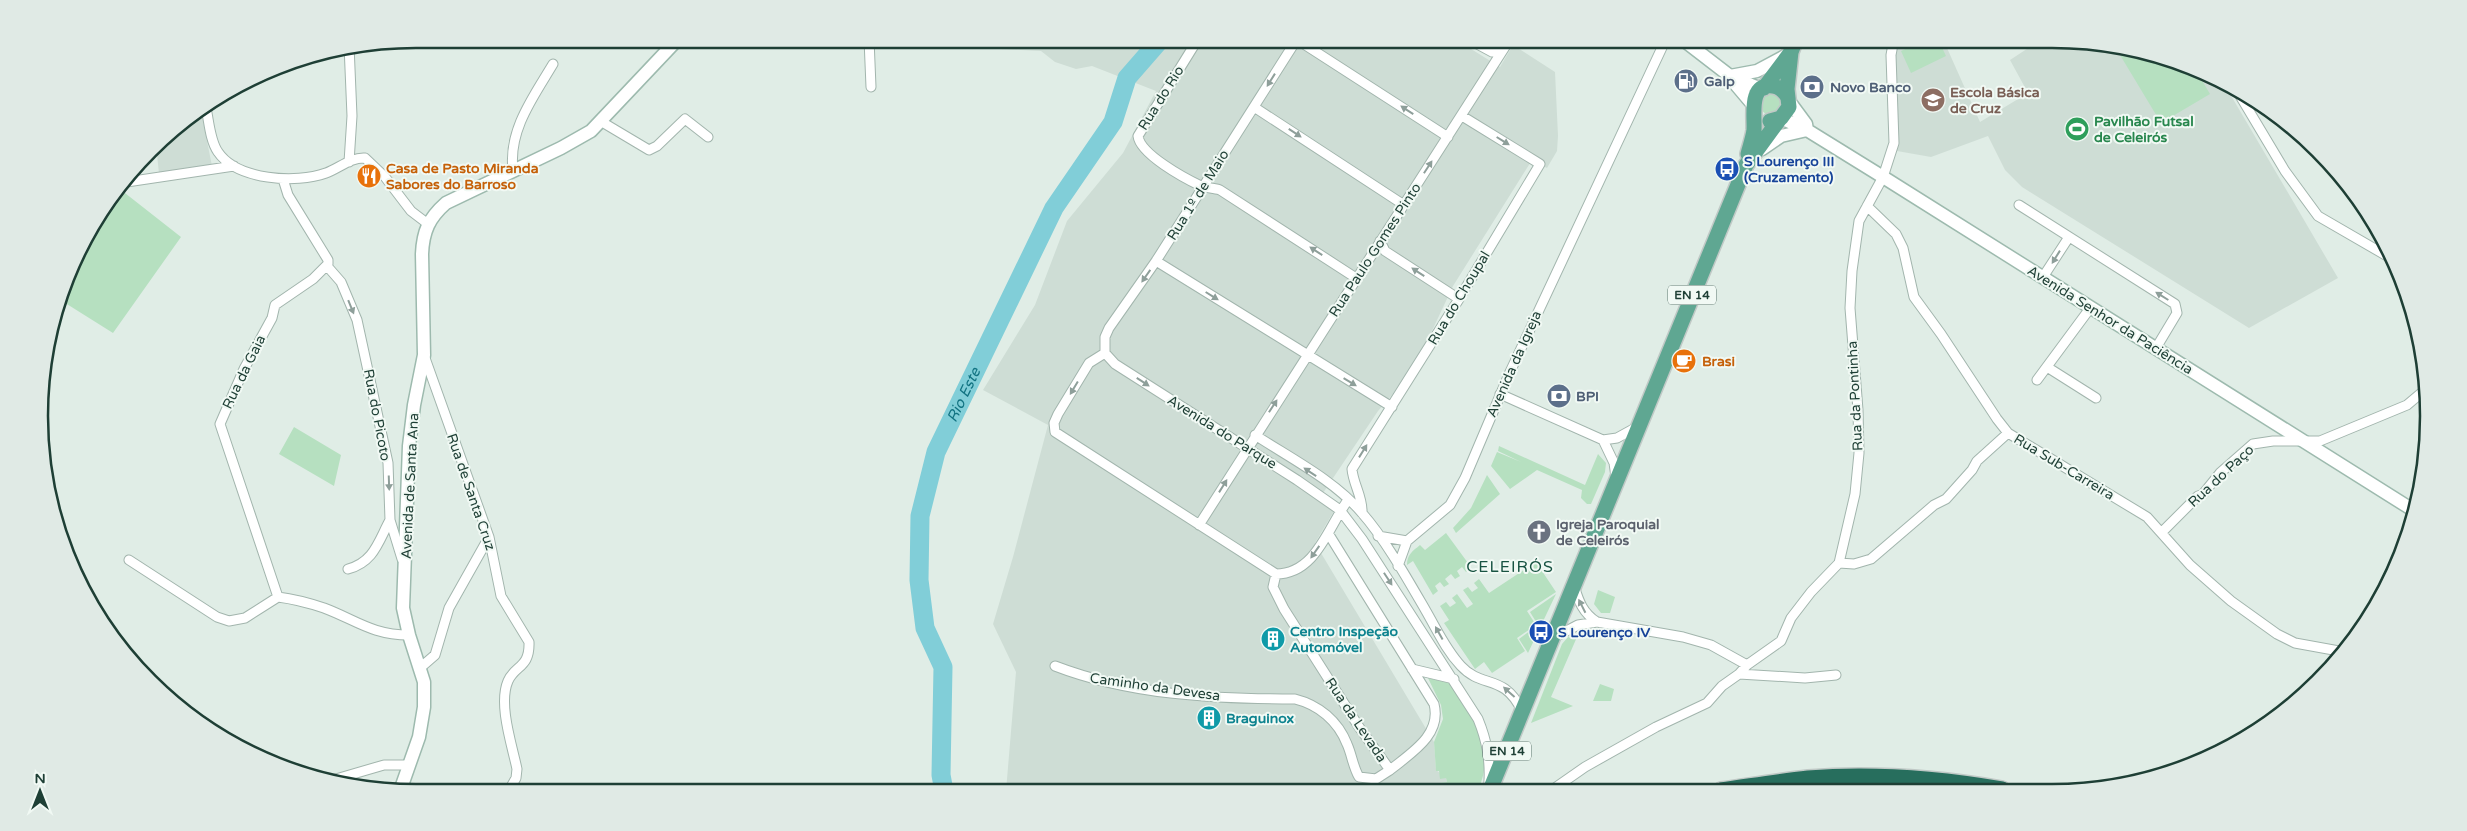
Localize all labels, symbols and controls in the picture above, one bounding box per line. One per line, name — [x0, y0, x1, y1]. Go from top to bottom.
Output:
street label: Rua do Rio — [1134, 63, 1188, 133]
fuel station icon: Galp — [1673, 68, 1699, 94]
one-way arrow — [1266, 73, 1276, 87]
place label: Galp — [1704, 73, 1735, 90]
bank icon: Novo Banco — [1799, 74, 1825, 100]
place label: Novo Banco — [1830, 79, 1911, 96]
place label: Escola Básica de Cruz — [1950, 84, 2040, 117]
school or university icon: Escola Básica de Cruz — [1920, 87, 1946, 113]
one-way arrow — [1400, 106, 1414, 115]
place label: Pavilhão Futsal de Celeirós — [2094, 113, 2194, 146]
sports icon: Pavilhão Futsal de Celeirós — [2064, 116, 2090, 142]
one-way arrow — [1288, 129, 1302, 138]
one-way arrow — [1497, 137, 1510, 146]
street label: Rua 1º de Maio — [1163, 147, 1233, 243]
place label: S Lourenço III (Cruzamento) — [1744, 153, 1835, 186]
bus stop icon: S Lourenço III (Cruzamento) — [1714, 156, 1740, 182]
place label: Casa de Pasto Miranda Sabores do Barroso — [386, 160, 539, 193]
one-way arrow — [1423, 161, 1433, 174]
restaurant icon: Casa de Pasto Miranda Sabores do Barroso — [356, 163, 382, 189]
street label: Rua Paulo Gomes Pinto — [1325, 180, 1425, 320]
one-way arrow — [1309, 247, 1322, 256]
street label: Rua do Choupal — [1424, 248, 1494, 348]
one-way arrow — [2051, 250, 2061, 264]
street label: Avenida Senhor da Paciência — [2024, 262, 2196, 378]
one-way arrow — [1412, 268, 1425, 277]
one-way arrow — [1141, 269, 1151, 283]
road number: EN 14 — [1668, 286, 1716, 304]
one-way arrow — [2155, 291, 2168, 300]
one-way arrow — [1206, 292, 1219, 301]
one-way arrow — [348, 300, 356, 314]
street label: Avenida da Igreja — [1483, 308, 1545, 420]
street label: Rua da Gaia — [219, 332, 269, 412]
street label: Rua da Pontinha — [1844, 341, 1866, 451]
cafe icon: Brasi — [1671, 348, 1697, 374]
place label: Brasi — [1702, 353, 1735, 370]
water label: Rio Este — [943, 363, 985, 425]
street label: Rua do Picoto — [360, 368, 394, 462]
one-way arrow — [1137, 377, 1150, 386]
one-way arrow — [1344, 378, 1357, 387]
one-way arrow — [1069, 382, 1078, 395]
bank icon: BPI — [1546, 383, 1572, 409]
place label: BPI — [1576, 388, 1599, 405]
street label: Avenida do Parque — [1164, 391, 1280, 473]
one-way arrow — [1268, 400, 1278, 413]
street label: Avenida de Santa Ana — [398, 412, 422, 560]
street label: Rua Sub-Carreira — [2011, 430, 2117, 504]
street label: Rua de Santa Cruz — [443, 431, 499, 553]
street label: Rua do Paço — [2185, 441, 2257, 511]
one-way arrow — [1358, 445, 1368, 458]
one-way arrow — [1304, 467, 1317, 477]
one-way arrow — [385, 475, 393, 491]
one-way arrow — [1218, 480, 1228, 493]
place label: Igreja Paroquial de Celeirós — [1556, 516, 1660, 549]
church icon: Igreja Paroquial de Celeirós — [1526, 519, 1552, 545]
one-way arrow — [1310, 545, 1320, 558]
district label: CELEIRÓS — [1466, 557, 1554, 577]
one-way arrow — [1383, 572, 1392, 586]
one-way arrow — [1578, 598, 1586, 613]
bus stop icon: S Lourenço IV — [1528, 619, 1554, 645]
place label: Centro Inspeção Automóvel — [1290, 623, 1399, 656]
place label: S Lourenço IV — [1558, 624, 1651, 641]
building icon: Centro Inspeção Automóvel — [1260, 626, 1286, 652]
one-way arrow — [1435, 626, 1443, 640]
street label: Caminho da Devesa — [1089, 669, 1221, 705]
street label: Rua da Levada — [1322, 675, 1390, 765]
one-way arrow — [1503, 687, 1516, 698]
building icon: Braguinox — [1196, 705, 1222, 731]
place label: Braguinox — [1226, 710, 1295, 727]
road number: EN 14 — [1483, 741, 1531, 760]
north arrow — [15, 766, 65, 816]
text: N — [34, 770, 46, 787]

